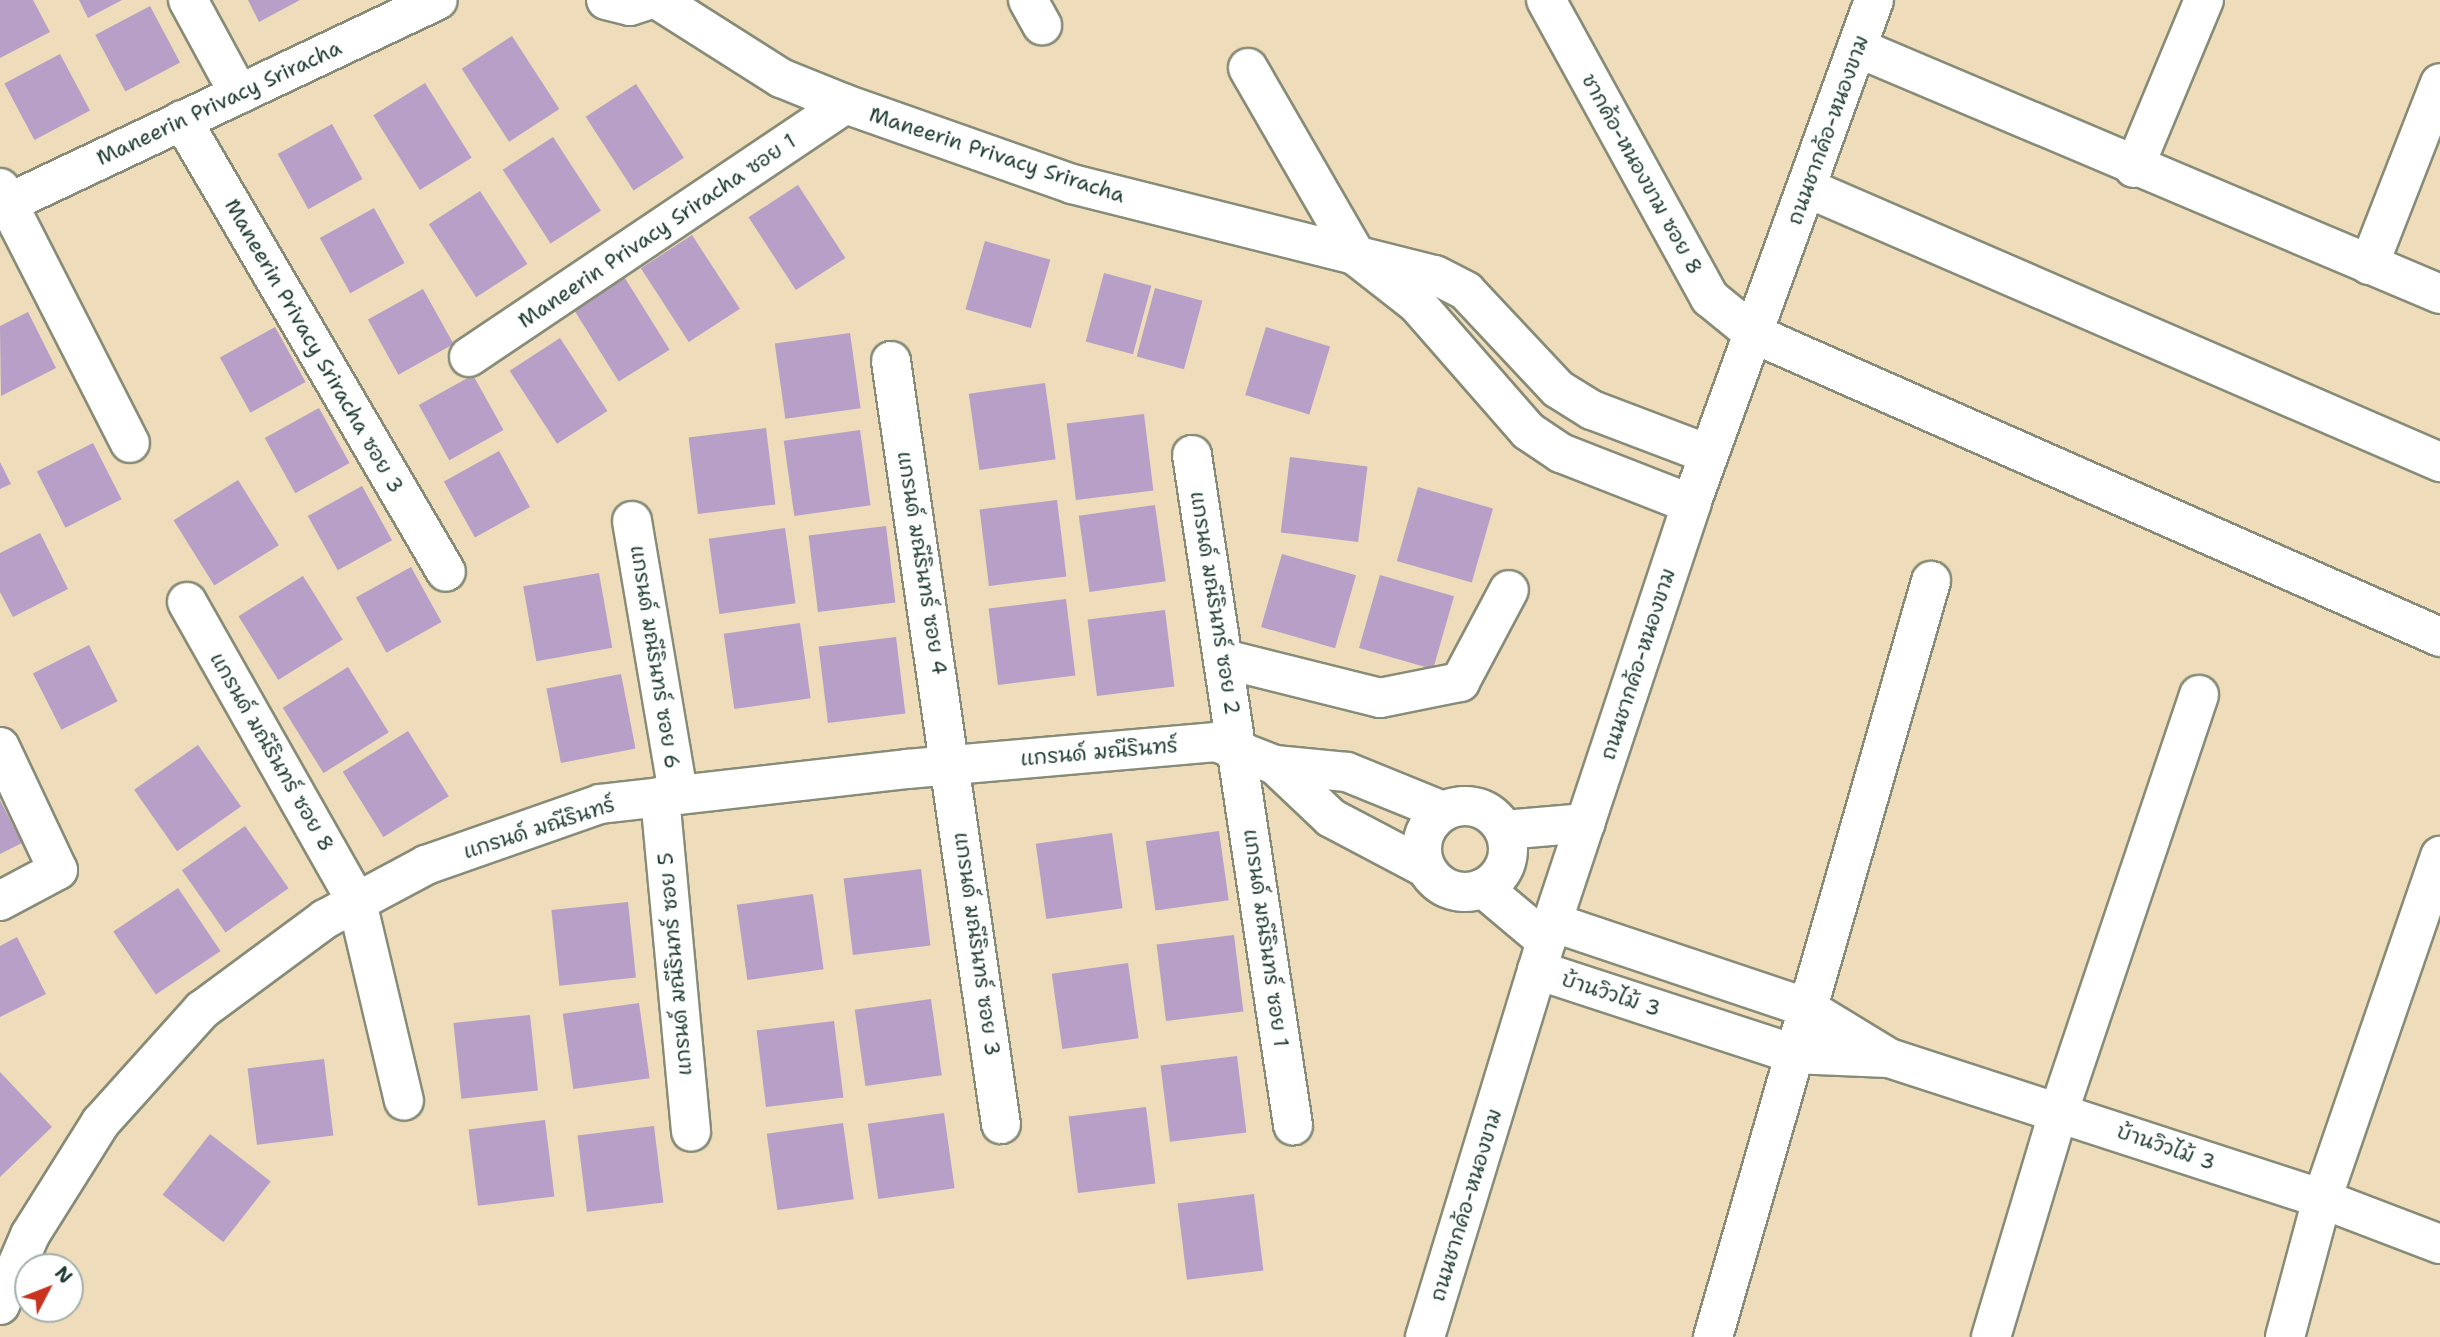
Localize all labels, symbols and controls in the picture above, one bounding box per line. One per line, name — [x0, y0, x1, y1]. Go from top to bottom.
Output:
street label: ถนนชากค้อ-หนองขาม — [1782, 32, 1874, 228]
street label: Maneerin Privacy Sriracha — [93, 35, 345, 171]
street label: ชากค้อ-หนองขาม ซอย 8 — [1576, 69, 1708, 279]
street label: Maneerin Privacy Sriracha — [866, 102, 1128, 208]
street label: Maneerin Privacy Sriracha ซอย 1 — [513, 128, 801, 334]
street label: Maneerin Privacy Sriracha ซอย 3 — [219, 194, 409, 498]
street label: แกรนด์ มณีรินทร์ ซอย 4 — [892, 449, 952, 677]
street label: แกรนด์ มณีรินทร์ ซอย 2 — [1185, 489, 1245, 717]
street label: แกรนด์ มณีรินทร์ ซอย 6 — [625, 543, 685, 771]
street label: ถนนชากค้อ-หนองขาม — [1595, 565, 1681, 763]
street label: แกรนด์ มณีรินทร์ ซอย 8 — [205, 648, 339, 856]
street label: แกรนด์ มณีรินทร์ — [1019, 733, 1179, 771]
street label: แกรนด์ มณีรินทร์ — [460, 792, 618, 864]
street label: แกรนด์ มณีรินทร์ ซอย 1 — [1238, 827, 1294, 1049]
street label: แกรนด์ มณีรินทร์ ซอย 3 — [949, 830, 1005, 1058]
street label: แกรนด์ มณีรินทร์ ซอย 5 — [653, 851, 697, 1077]
street label: บ้านวิวไม้ 3 — [1558, 966, 1664, 1022]
street label: ถนนชากค้อ-หนองขาม — [1425, 1106, 1507, 1304]
street label: บ้านวิวไม้ 3 — [2114, 1118, 2218, 1176]
north arrow — [14, 1253, 84, 1323]
text: N — [49, 1261, 78, 1289]

